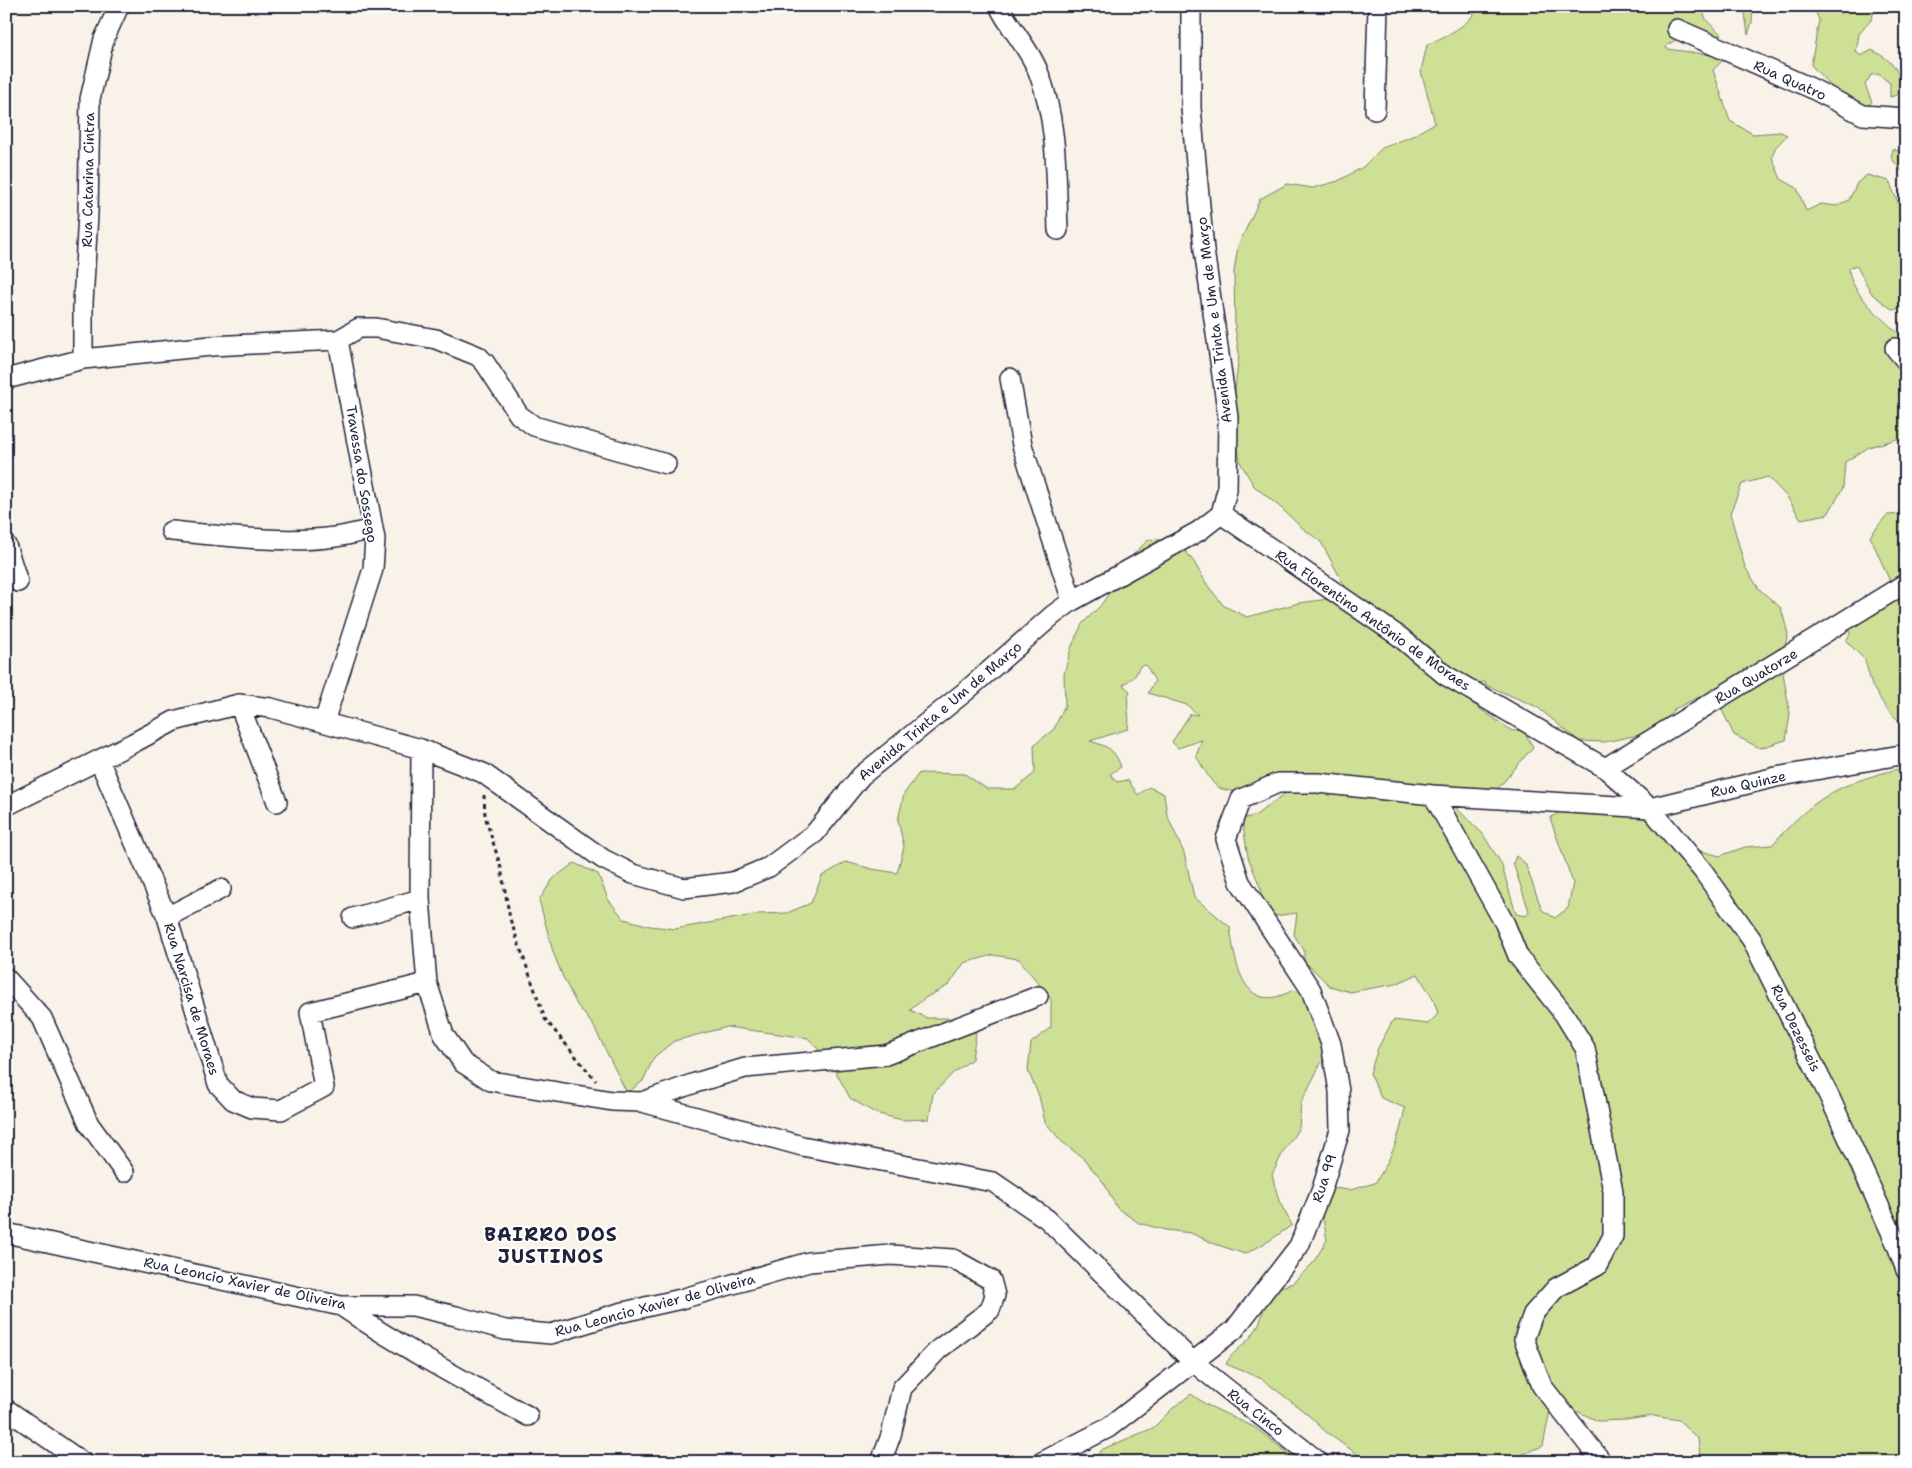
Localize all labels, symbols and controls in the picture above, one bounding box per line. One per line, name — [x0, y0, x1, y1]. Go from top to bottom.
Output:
street label: Rua Quatro — [1751, 56, 1829, 104]
street label: Rua Catarina Cintra — [78, 112, 98, 248]
street label: Avenida Trinta e Um de Março — [1192, 216, 1236, 424]
street label: Travessa do Sossego — [342, 404, 382, 544]
street label: Rua Florentino Antônio de Moraes — [1272, 545, 1474, 695]
street label: Avenida Trinta e Um de Março — [855, 637, 1025, 785]
street label: Rua Quatorze — [1711, 644, 1801, 708]
street label: Rua Quinze — [1708, 767, 1788, 801]
street label: Rua Narcisa de Moraes — [160, 921, 224, 1077]
street label: Rua Dezesseis — [1767, 981, 1825, 1075]
street label: Rua 99 — [1308, 1152, 1340, 1204]
district label: BAIRRO DOS JUSTINOS — [484, 1222, 618, 1269]
street label: Rua Leoncio Xavier de Oliveira — [142, 1253, 348, 1313]
street label: Rua Leoncio Xavier de Oliveira — [553, 1270, 757, 1340]
street label: Rua Cinco — [1224, 1384, 1288, 1440]

